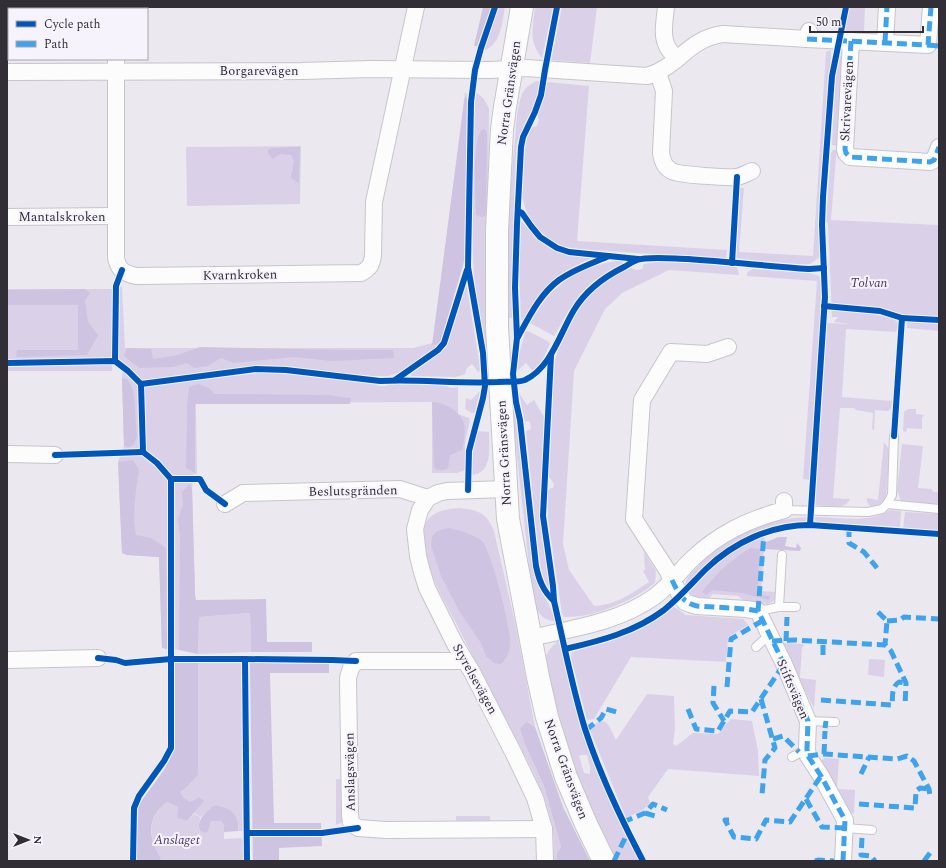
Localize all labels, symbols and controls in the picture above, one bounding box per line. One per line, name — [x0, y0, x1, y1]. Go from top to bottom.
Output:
legend — [8, 8, 148, 60]
scale bar — [810, 8, 923, 34]
text: 50 m — [816, 13, 841, 32]
text: Cycle path — [44, 15, 101, 34]
text: Path — [44, 35, 69, 54]
street label: Norra Gränsvägen — [492, 39, 526, 147]
street label: Skrivarevägen — [835, 60, 859, 142]
street label: Borgarevägen — [219, 61, 299, 81]
street label: Mantalskroken — [18, 207, 106, 227]
street label: Kvarnkroken — [202, 264, 278, 286]
park label: Tolvan — [851, 273, 887, 293]
street label: Norra Gränsvägen — [491, 399, 517, 506]
street label: Beslutsgränden — [308, 480, 398, 502]
street label: Styrelsevägen — [447, 640, 503, 719]
street label: Stiftsvägen — [771, 656, 815, 723]
street label: Norra Gränsvägen — [539, 716, 594, 822]
street label: Anslagsvägen — [339, 732, 361, 812]
north arrow — [8, 820, 48, 860]
park label: Anslaget — [153, 830, 201, 850]
text: N — [29, 836, 46, 845]

